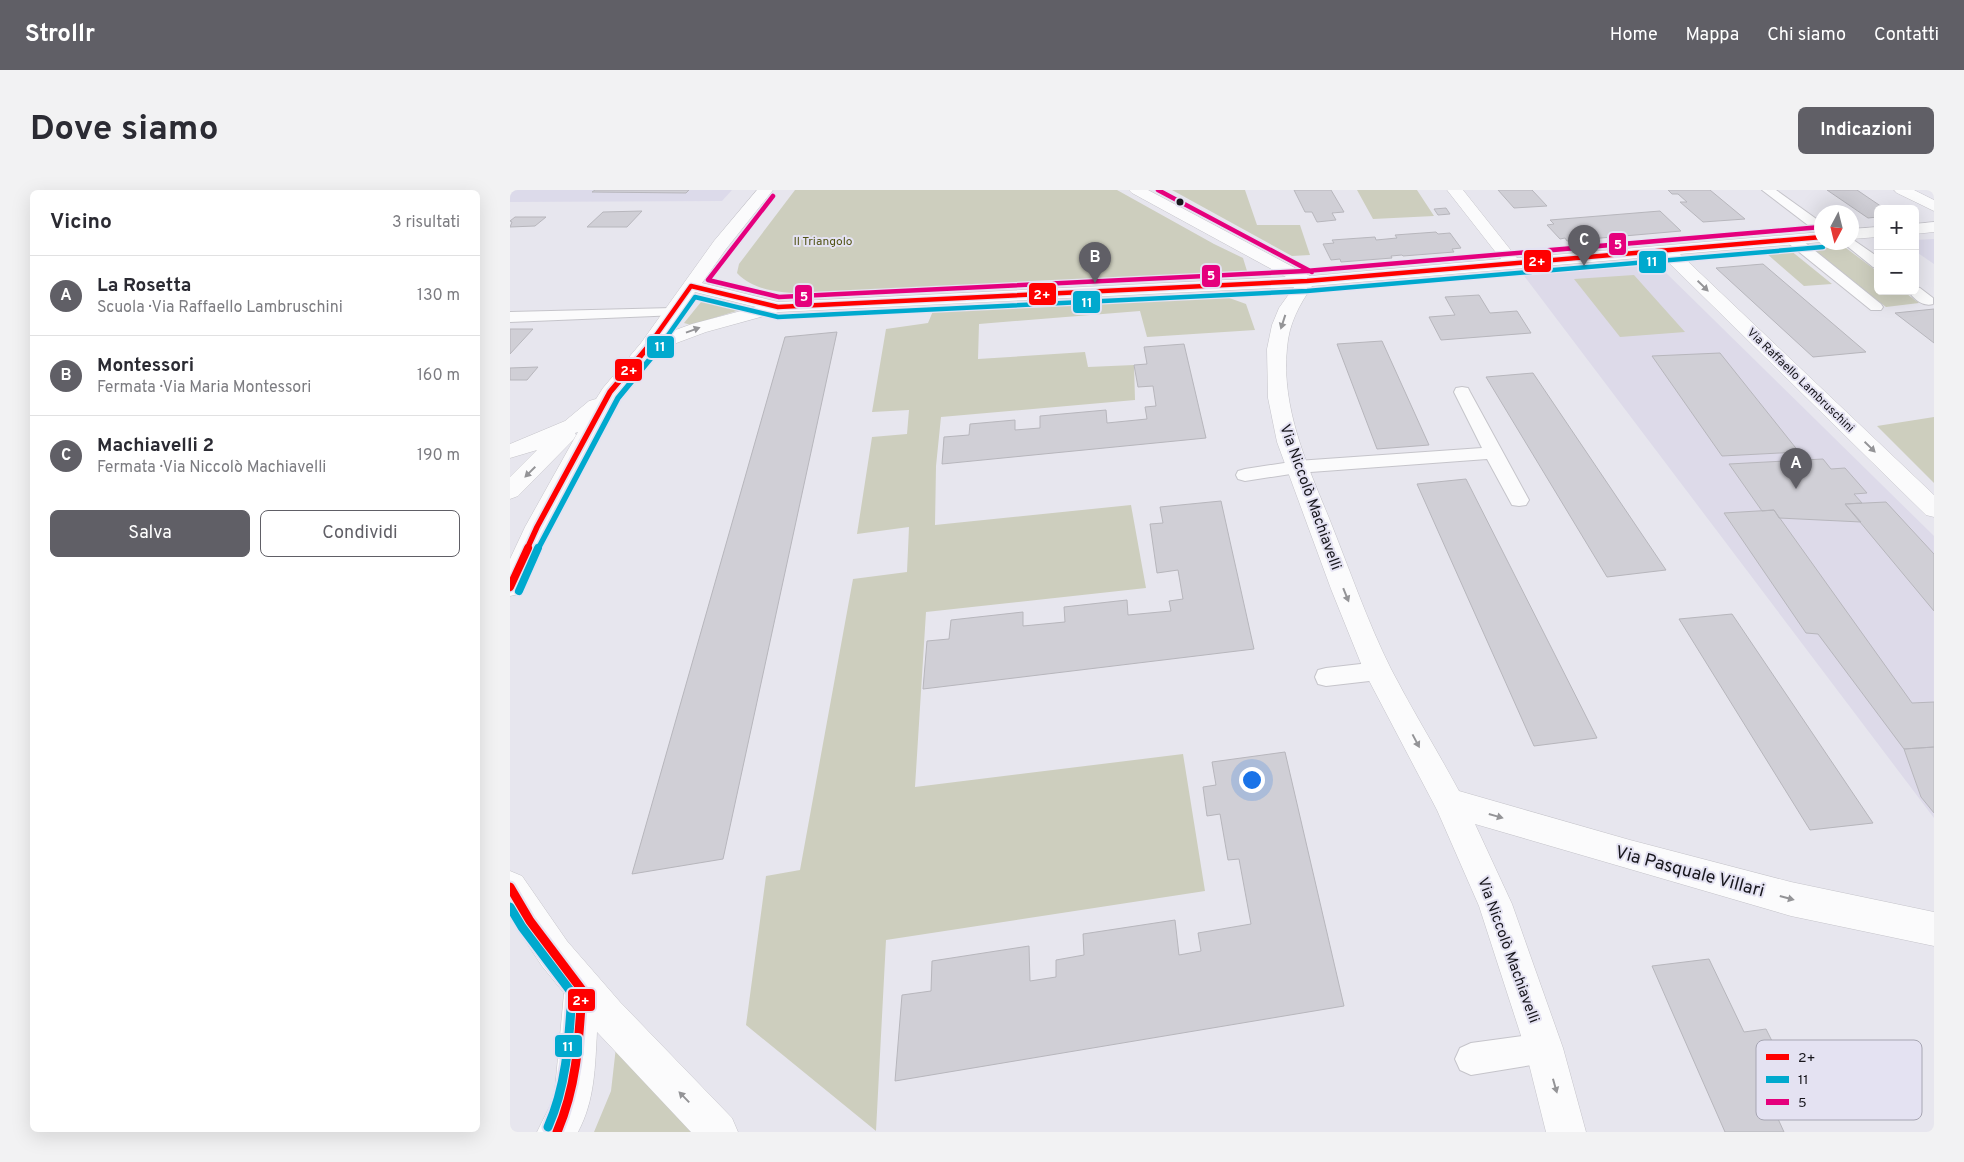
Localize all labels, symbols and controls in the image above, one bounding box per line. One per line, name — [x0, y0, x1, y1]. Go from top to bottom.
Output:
text: Strollr — [25, 20, 95, 50]
text: Home — [1610, 24, 1658, 47]
text: Mappa — [1686, 24, 1739, 47]
text: Chi siamo — [1767, 24, 1846, 47]
text: Contatti — [1874, 24, 1939, 47]
button: Indicazioni — [1798, 107, 1934, 154]
text: Dove siamo — [30, 108, 219, 152]
unlabelled marker — [1175, 197, 1185, 207]
north arrow — [1814, 205, 1859, 250]
map controls — [1874, 205, 1919, 295]
button: + — [1874, 205, 1919, 250]
text: Vicino — [50, 209, 112, 236]
text: 3 risultati — [392, 213, 460, 233]
pin: C — [1568, 225, 1600, 266]
line badge: 5 — [1608, 232, 1627, 256]
park label: Il Triangolo — [793, 234, 853, 250]
text: 5 — [1614, 237, 1622, 254]
pin: B — [1079, 242, 1111, 283]
line badge: 2+ — [1523, 249, 1552, 273]
line badge: 11 — [1638, 250, 1667, 274]
button: − — [1874, 250, 1919, 295]
text: 2+ — [1528, 254, 1546, 271]
text: 11 — [1646, 254, 1658, 271]
line badge: 5 — [1201, 264, 1221, 288]
text: 5 — [1207, 268, 1215, 285]
text: La Rosetta — [97, 274, 191, 298]
one-way arrow — [1696, 280, 1708, 292]
line badge: 2+ — [1028, 282, 1057, 306]
line badge: 5 — [794, 284, 813, 308]
text: A — [60, 286, 72, 306]
text: 130 m — [417, 286, 460, 306]
text: 2+ — [1033, 287, 1051, 304]
text: 5 — [800, 289, 808, 306]
line badge: 11 — [1072, 290, 1101, 314]
text: 11 — [1081, 295, 1093, 312]
text: Scuola · Via Raffaello Lambruschini — [97, 298, 343, 318]
one-way arrow — [1278, 315, 1286, 330]
street label: Via Raffaello Lambruschini — [1743, 325, 1857, 436]
one-way arrow — [686, 326, 701, 334]
line badge: 11 — [646, 335, 675, 359]
text: 11 — [654, 339, 666, 356]
text: Montessori — [97, 354, 194, 378]
line badge: 2+ — [614, 358, 643, 382]
text: 2+ — [620, 363, 638, 380]
text: B — [60, 366, 72, 386]
text: 160 m — [417, 366, 460, 386]
text: Fermata · Via Maria Montessori — [97, 378, 311, 398]
street label: Via Niccolò Machiavelli — [1274, 422, 1345, 573]
text: Machiavelli 2 — [97, 434, 214, 458]
one-way arrow — [1864, 441, 1876, 453]
text: C — [61, 446, 71, 466]
text: 190 m — [417, 446, 460, 466]
pin: A — [1780, 448, 1812, 489]
text: Fermata · Via Niccolò Machiavelli — [97, 458, 326, 478]
one-way arrow — [524, 465, 536, 477]
button: Salva — [50, 510, 250, 557]
button: Condividi — [260, 510, 460, 557]
one-way arrow — [1343, 587, 1351, 602]
one-way arrow — [1412, 734, 1421, 748]
your location — [1239, 767, 1265, 793]
one-way arrow — [1488, 812, 1503, 820]
street label: Via Pasquale Villari — [1613, 841, 1767, 903]
street label: Via Niccolò Machiavelli — [1472, 875, 1543, 1026]
one-way arrow — [1779, 894, 1794, 902]
line badge: 2+ — [567, 988, 596, 1012]
text: 2+ — [572, 993, 590, 1010]
line badge: 11 — [554, 1034, 583, 1058]
text: 11 — [562, 1039, 574, 1056]
legend — [1756, 1040, 1922, 1120]
text: 2+ — [1798, 1050, 1816, 1067]
text: 11 — [1798, 1072, 1808, 1089]
one-way arrow — [1551, 1078, 1559, 1093]
one-way arrow — [678, 1091, 690, 1103]
text: 5 — [1798, 1095, 1807, 1112]

